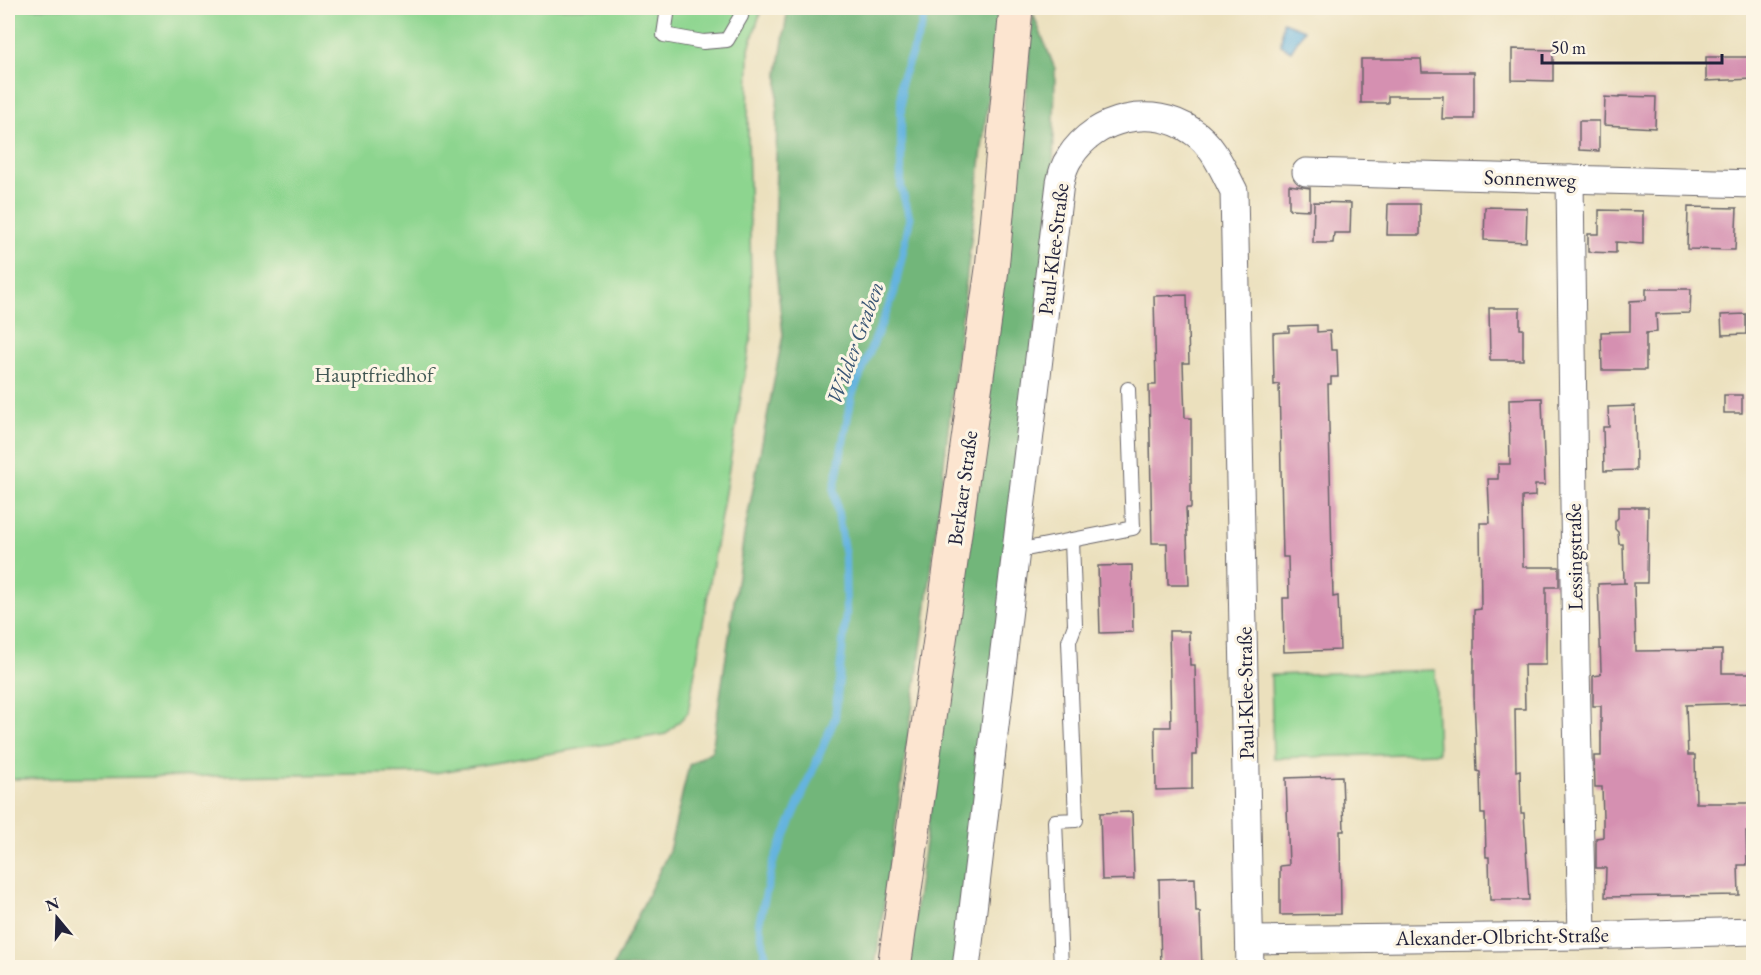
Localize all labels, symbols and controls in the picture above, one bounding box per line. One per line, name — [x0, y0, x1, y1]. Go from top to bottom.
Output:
scale bar — [1542, 27, 1722, 65]
text: 50 m — [1551, 36, 1586, 59]
street label: Sonnenweg — [1483, 163, 1577, 193]
street label: Paul-Klee-Straße — [1032, 182, 1074, 316]
water label: Wilder Graben — [819, 278, 891, 408]
park label: Hauptfriedhof — [314, 361, 436, 388]
street label: Berkaer Straße — [941, 429, 983, 547]
street label: Lessingstraße — [1560, 503, 1588, 611]
street label: Paul-Klee-Straße — [1230, 626, 1260, 760]
north arrow — [27, 888, 87, 948]
text: N — [43, 892, 62, 916]
street label: Alexander-Olbricht-Straße — [1394, 921, 1609, 951]

